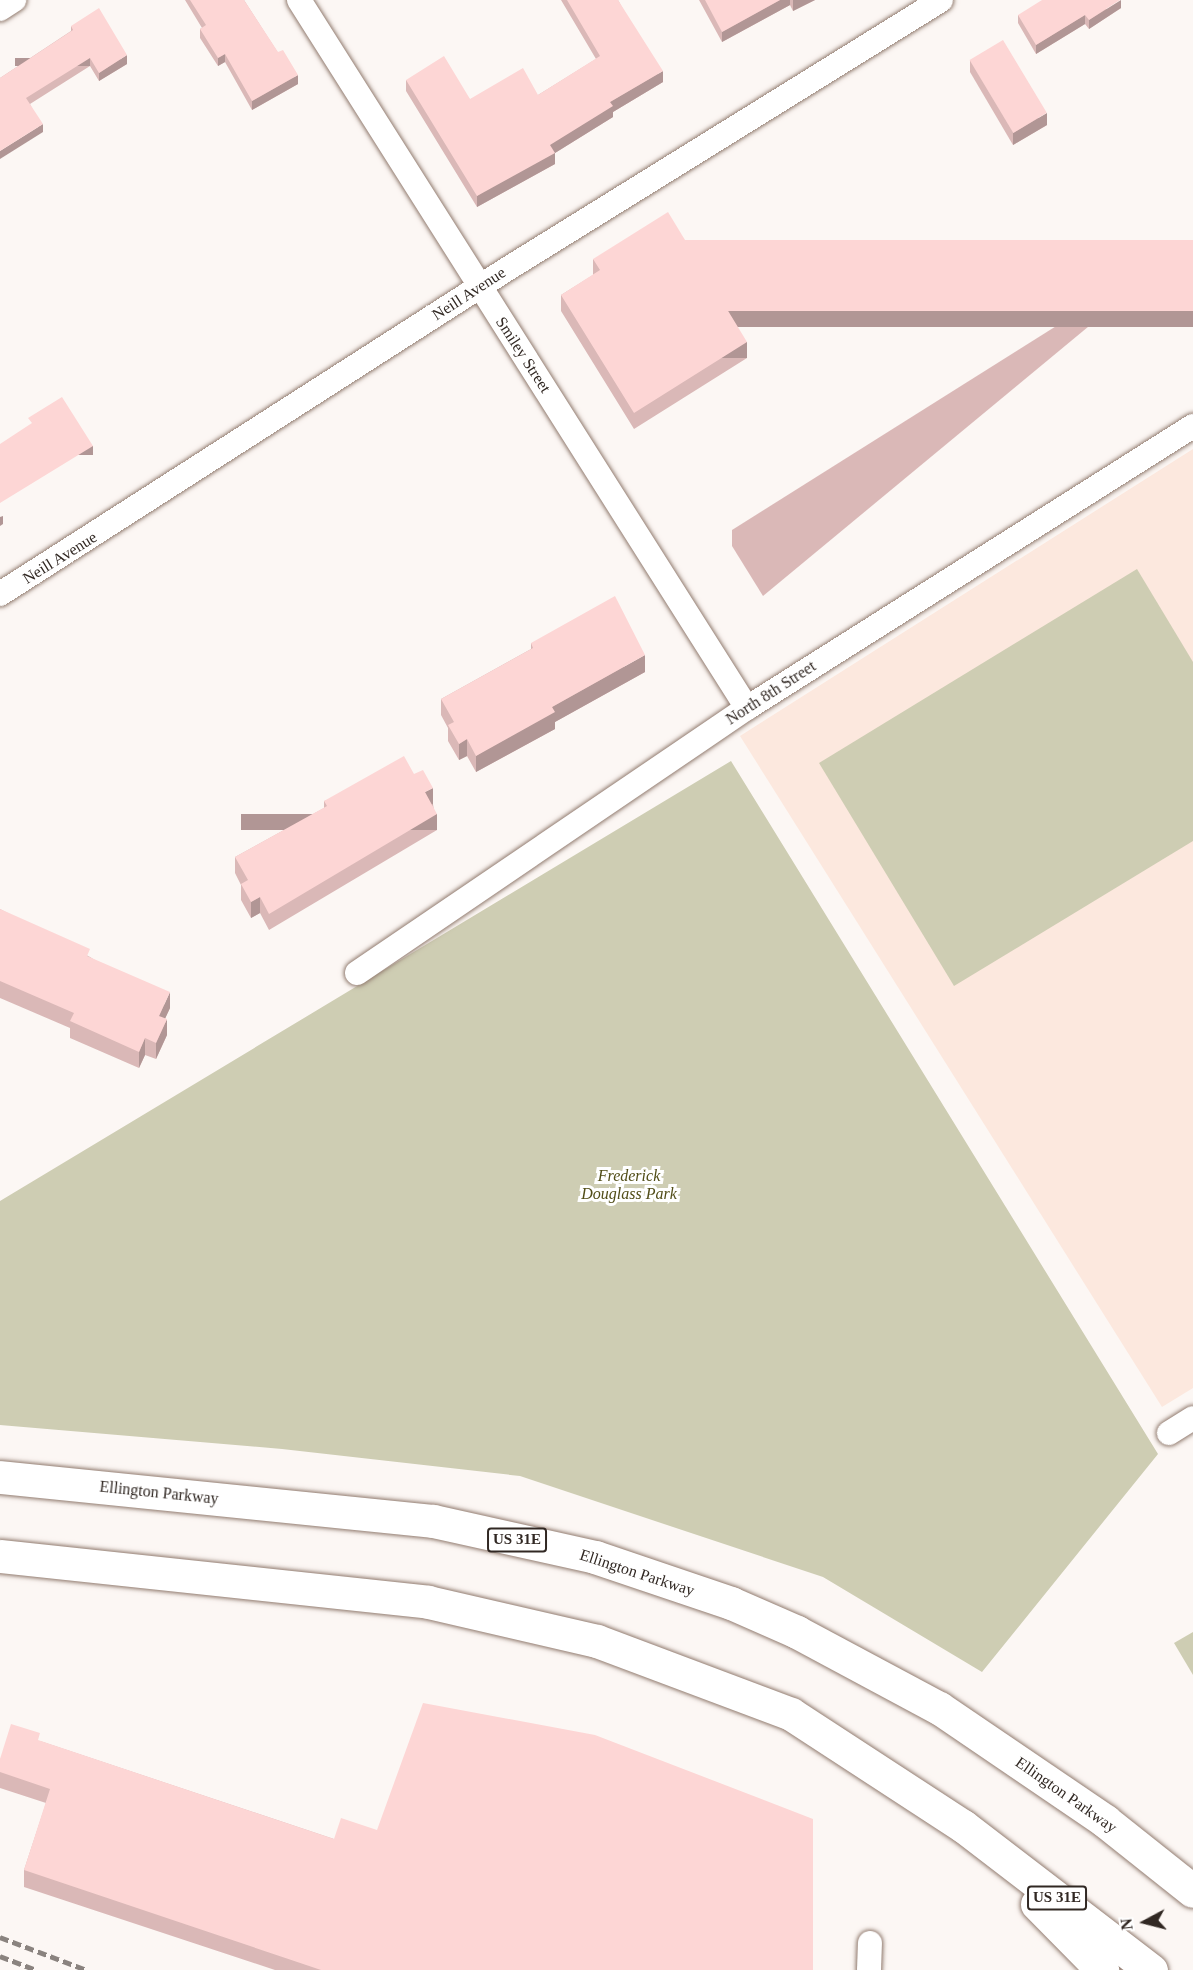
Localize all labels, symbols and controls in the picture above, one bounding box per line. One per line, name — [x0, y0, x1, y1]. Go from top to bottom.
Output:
street label: Neill Avenue — [428, 263, 510, 325]
street label: Smiley Street — [491, 313, 555, 397]
street label: Neill Avenue — [19, 527, 101, 589]
street label: North 8th Street — [723, 657, 819, 729]
park label: Frederick Douglass Park — [581, 1166, 677, 1204]
street label: Ellington Parkway — [99, 1477, 219, 1509]
road number: US 31E — [487, 1528, 547, 1552]
street label: Ellington Parkway — [577, 1545, 697, 1601]
street label: Ellington Parkway — [1012, 1753, 1120, 1837]
road number: US 31E — [1027, 1886, 1087, 1910]
north arrow — [1115, 1892, 1175, 1952]
text: N — [1117, 1917, 1136, 1931]

